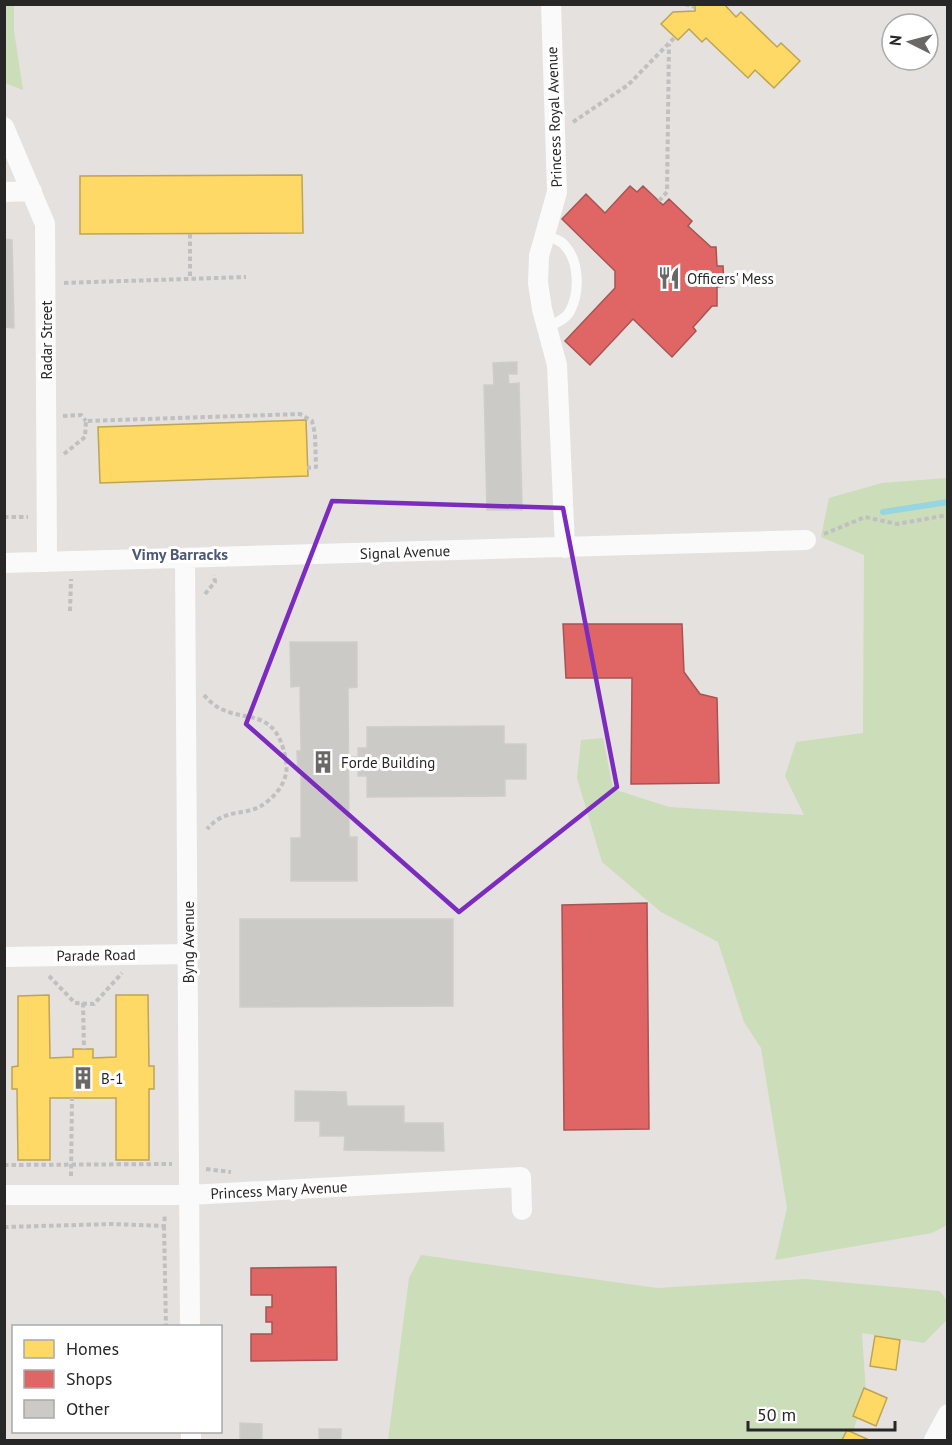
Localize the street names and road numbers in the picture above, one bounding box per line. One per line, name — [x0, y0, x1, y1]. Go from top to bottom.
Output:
street label: Princess Royal Avenue — [542, 46, 566, 188]
street label: Radar Street — [37, 300, 56, 380]
street label: Signal Avenue — [359, 541, 451, 563]
street label: Byng Avenue — [179, 901, 198, 983]
street label: Parade Road — [56, 945, 136, 965]
street label: Princess Mary Avenue — [210, 1177, 348, 1203]

